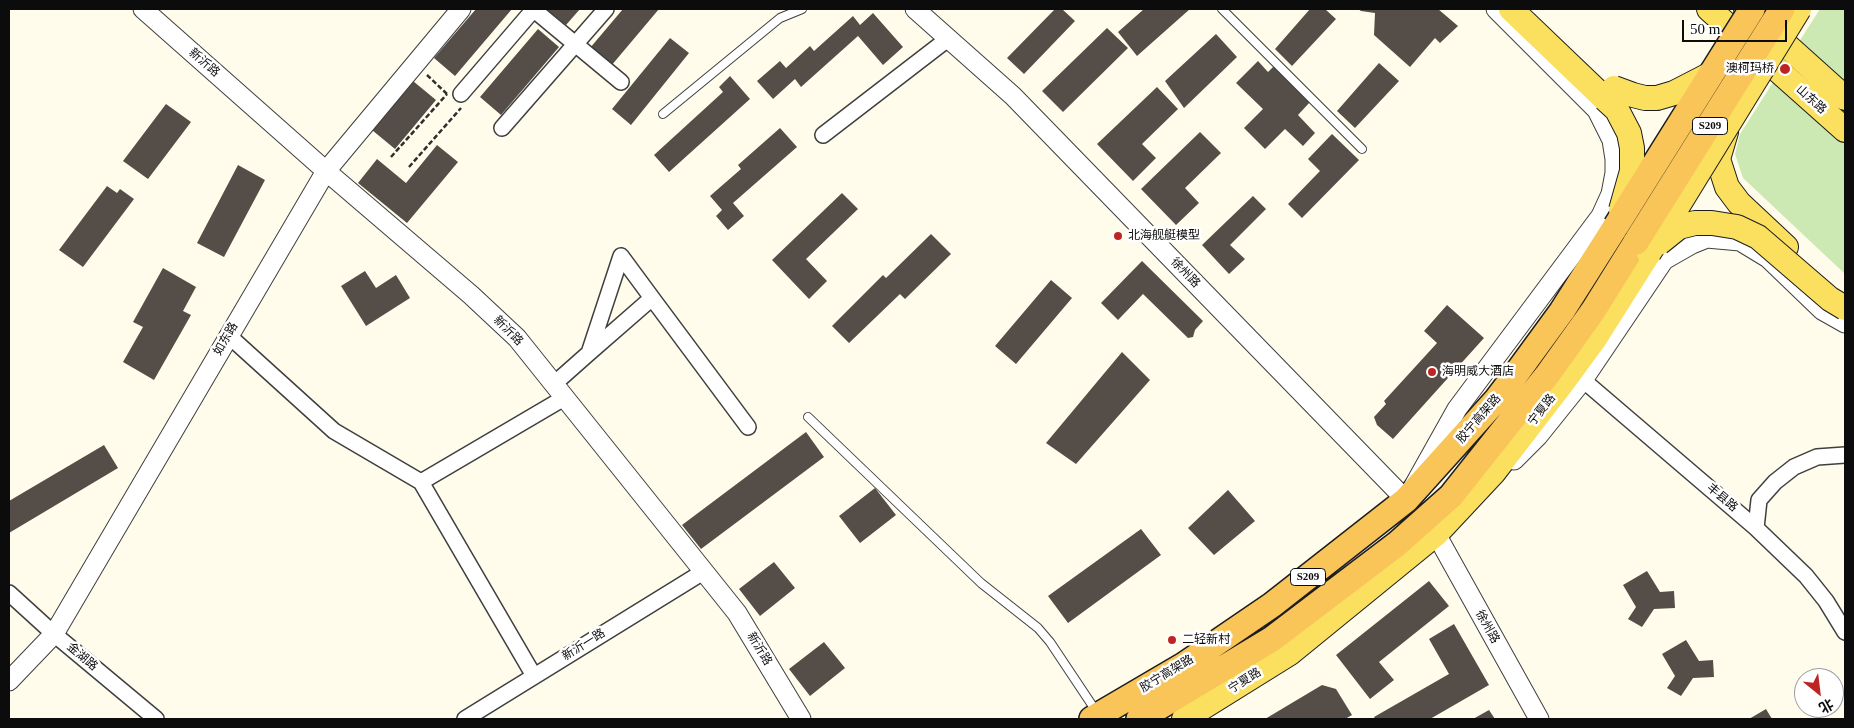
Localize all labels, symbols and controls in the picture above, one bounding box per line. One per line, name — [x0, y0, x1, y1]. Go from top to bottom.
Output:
scale bar — [1684, 10, 1789, 42]
text: 50 m — [1690, 21, 1720, 37]
street label: 新沂路 — [186, 46, 222, 80]
place label: 澳柯玛桥 — [1726, 62, 1774, 76]
marker: 澳柯玛桥 — [1778, 62, 1792, 76]
street label: 山东路 — [1793, 83, 1829, 117]
road number: S209 — [1692, 118, 1728, 134]
place label: 北海舰艇模型 — [1128, 229, 1200, 243]
marker: 北海舰艇模型 — [1112, 230, 1124, 242]
street label: 徐州路 — [1167, 255, 1203, 291]
street label: 新沂路 — [490, 313, 526, 349]
street label: 如东路 — [211, 320, 241, 358]
place label: 海明威大酒店 — [1442, 365, 1514, 379]
marker: 海明威大酒店 — [1426, 366, 1438, 378]
street label: 宁夏路 — [1525, 391, 1559, 429]
street label: 胶宁高架路 — [1454, 392, 1504, 446]
street label: 丰县路 — [1704, 481, 1740, 515]
road number: S209 — [1290, 568, 1326, 586]
street label: 徐州路 — [1472, 608, 1502, 646]
street label: 新沂一路 — [560, 626, 608, 664]
street label: 新沂路 — [744, 630, 774, 668]
place label: 二轻新村 — [1182, 633, 1230, 647]
marker: 二轻新村 — [1166, 634, 1178, 646]
street label: 金湖路 — [64, 640, 100, 674]
street label: 胶宁高架路 — [1138, 652, 1196, 696]
street label: 宁夏路 — [1226, 665, 1264, 697]
north arrow — [1794, 668, 1844, 718]
text: 北 — [1816, 696, 1836, 716]

